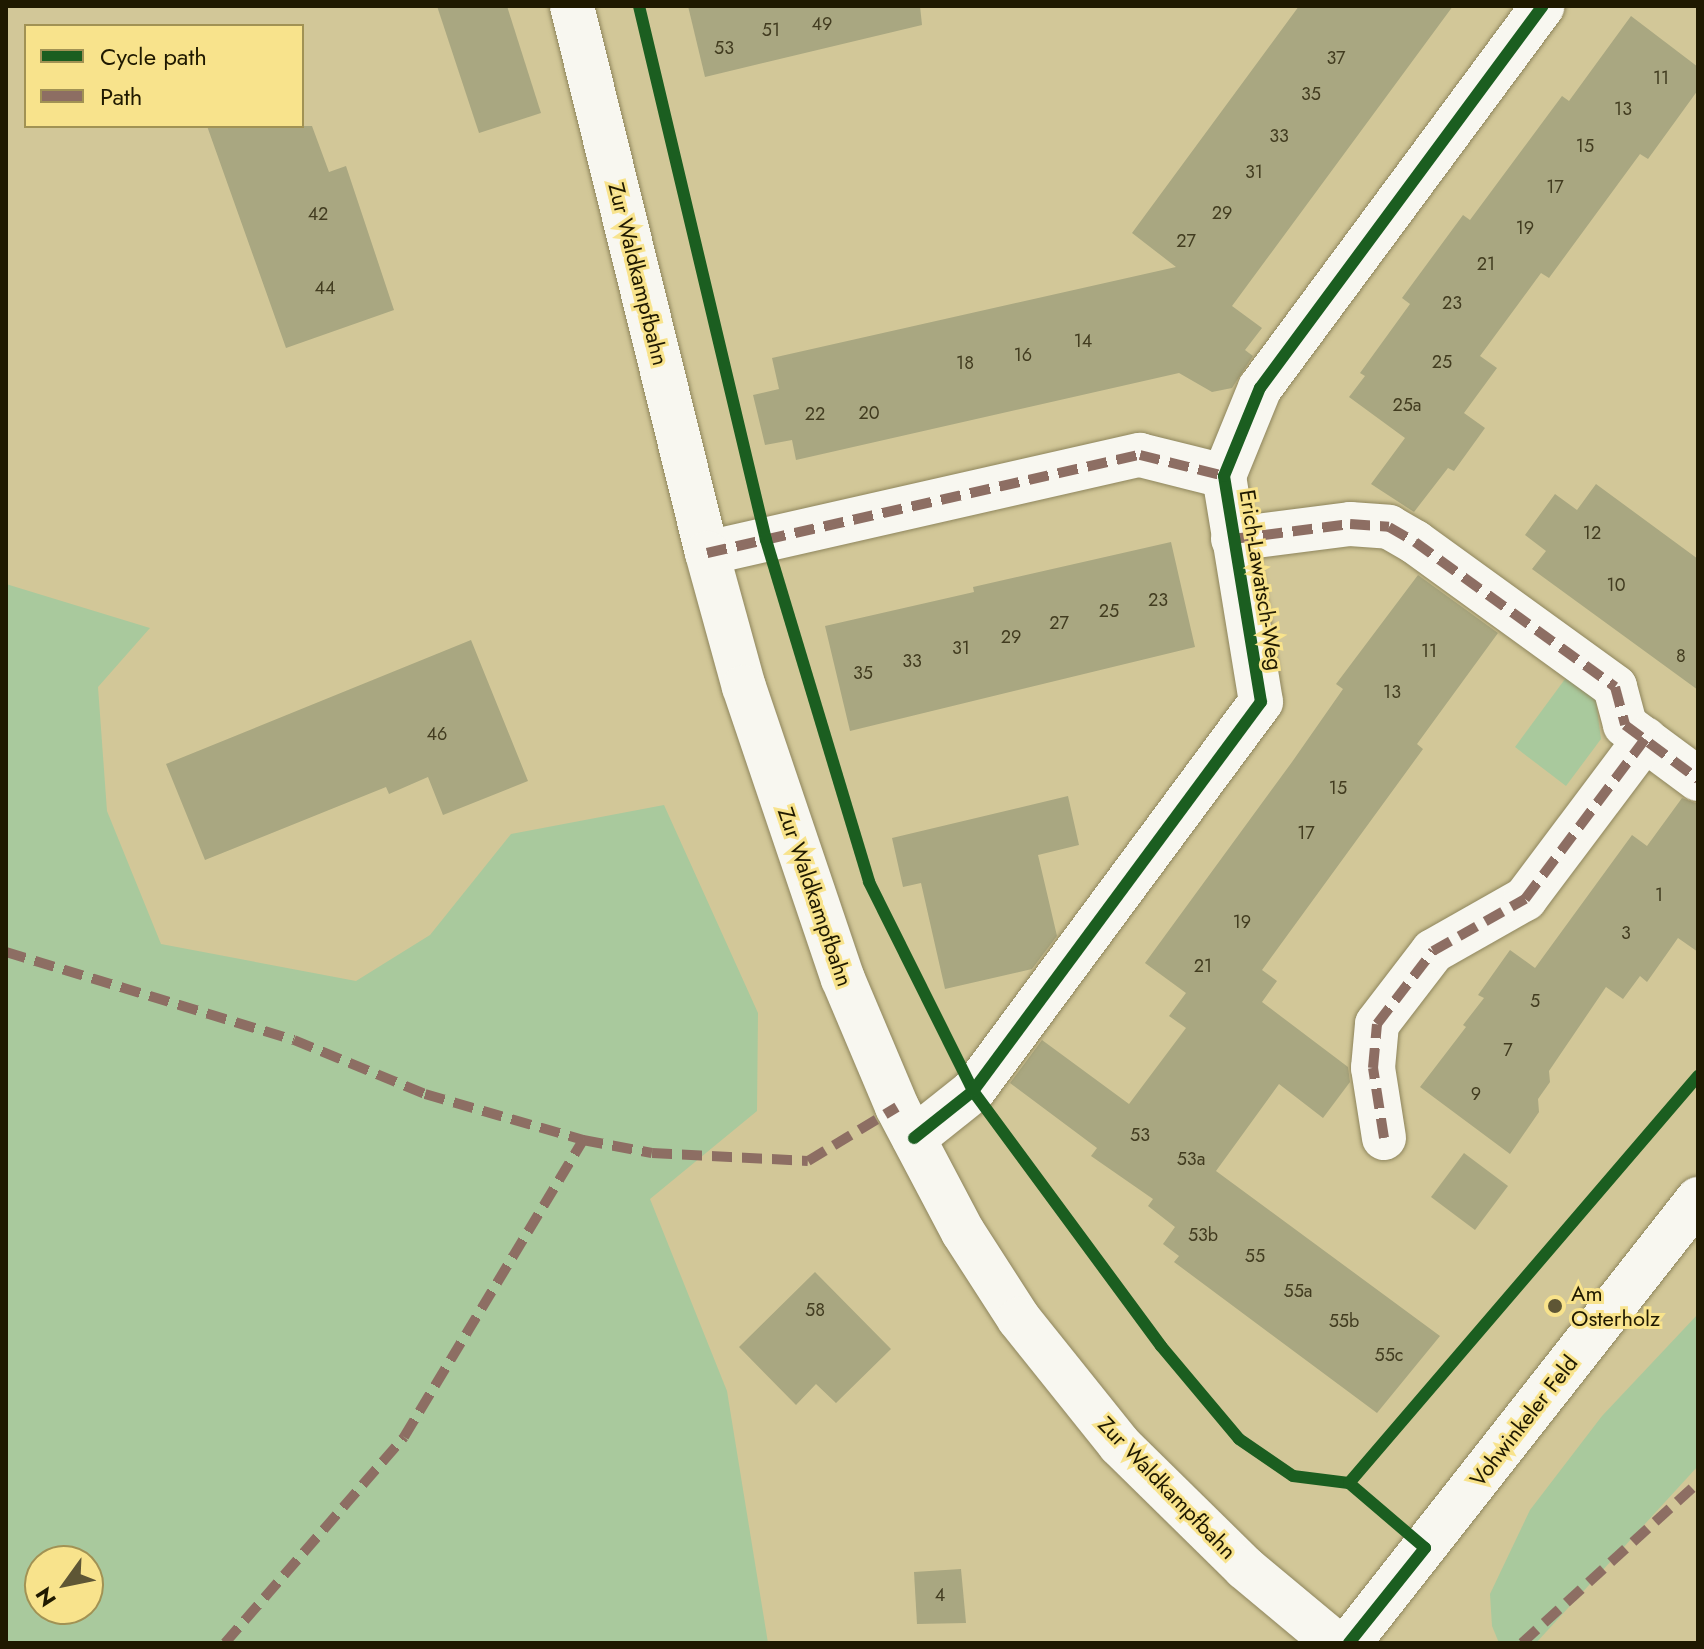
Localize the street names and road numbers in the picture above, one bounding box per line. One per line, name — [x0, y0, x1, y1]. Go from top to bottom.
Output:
street label: Zur Waldkampfbahn — [603, 180, 673, 368]
street label: Erich-Lawatsch-Weg — [1234, 488, 1288, 672]
street label: Zur Waldkampfbahn — [772, 804, 858, 990]
street label: Vohwinkeler Feld — [1465, 1350, 1583, 1492]
street label: Zur Waldkampfbahn — [1092, 1411, 1242, 1565]

